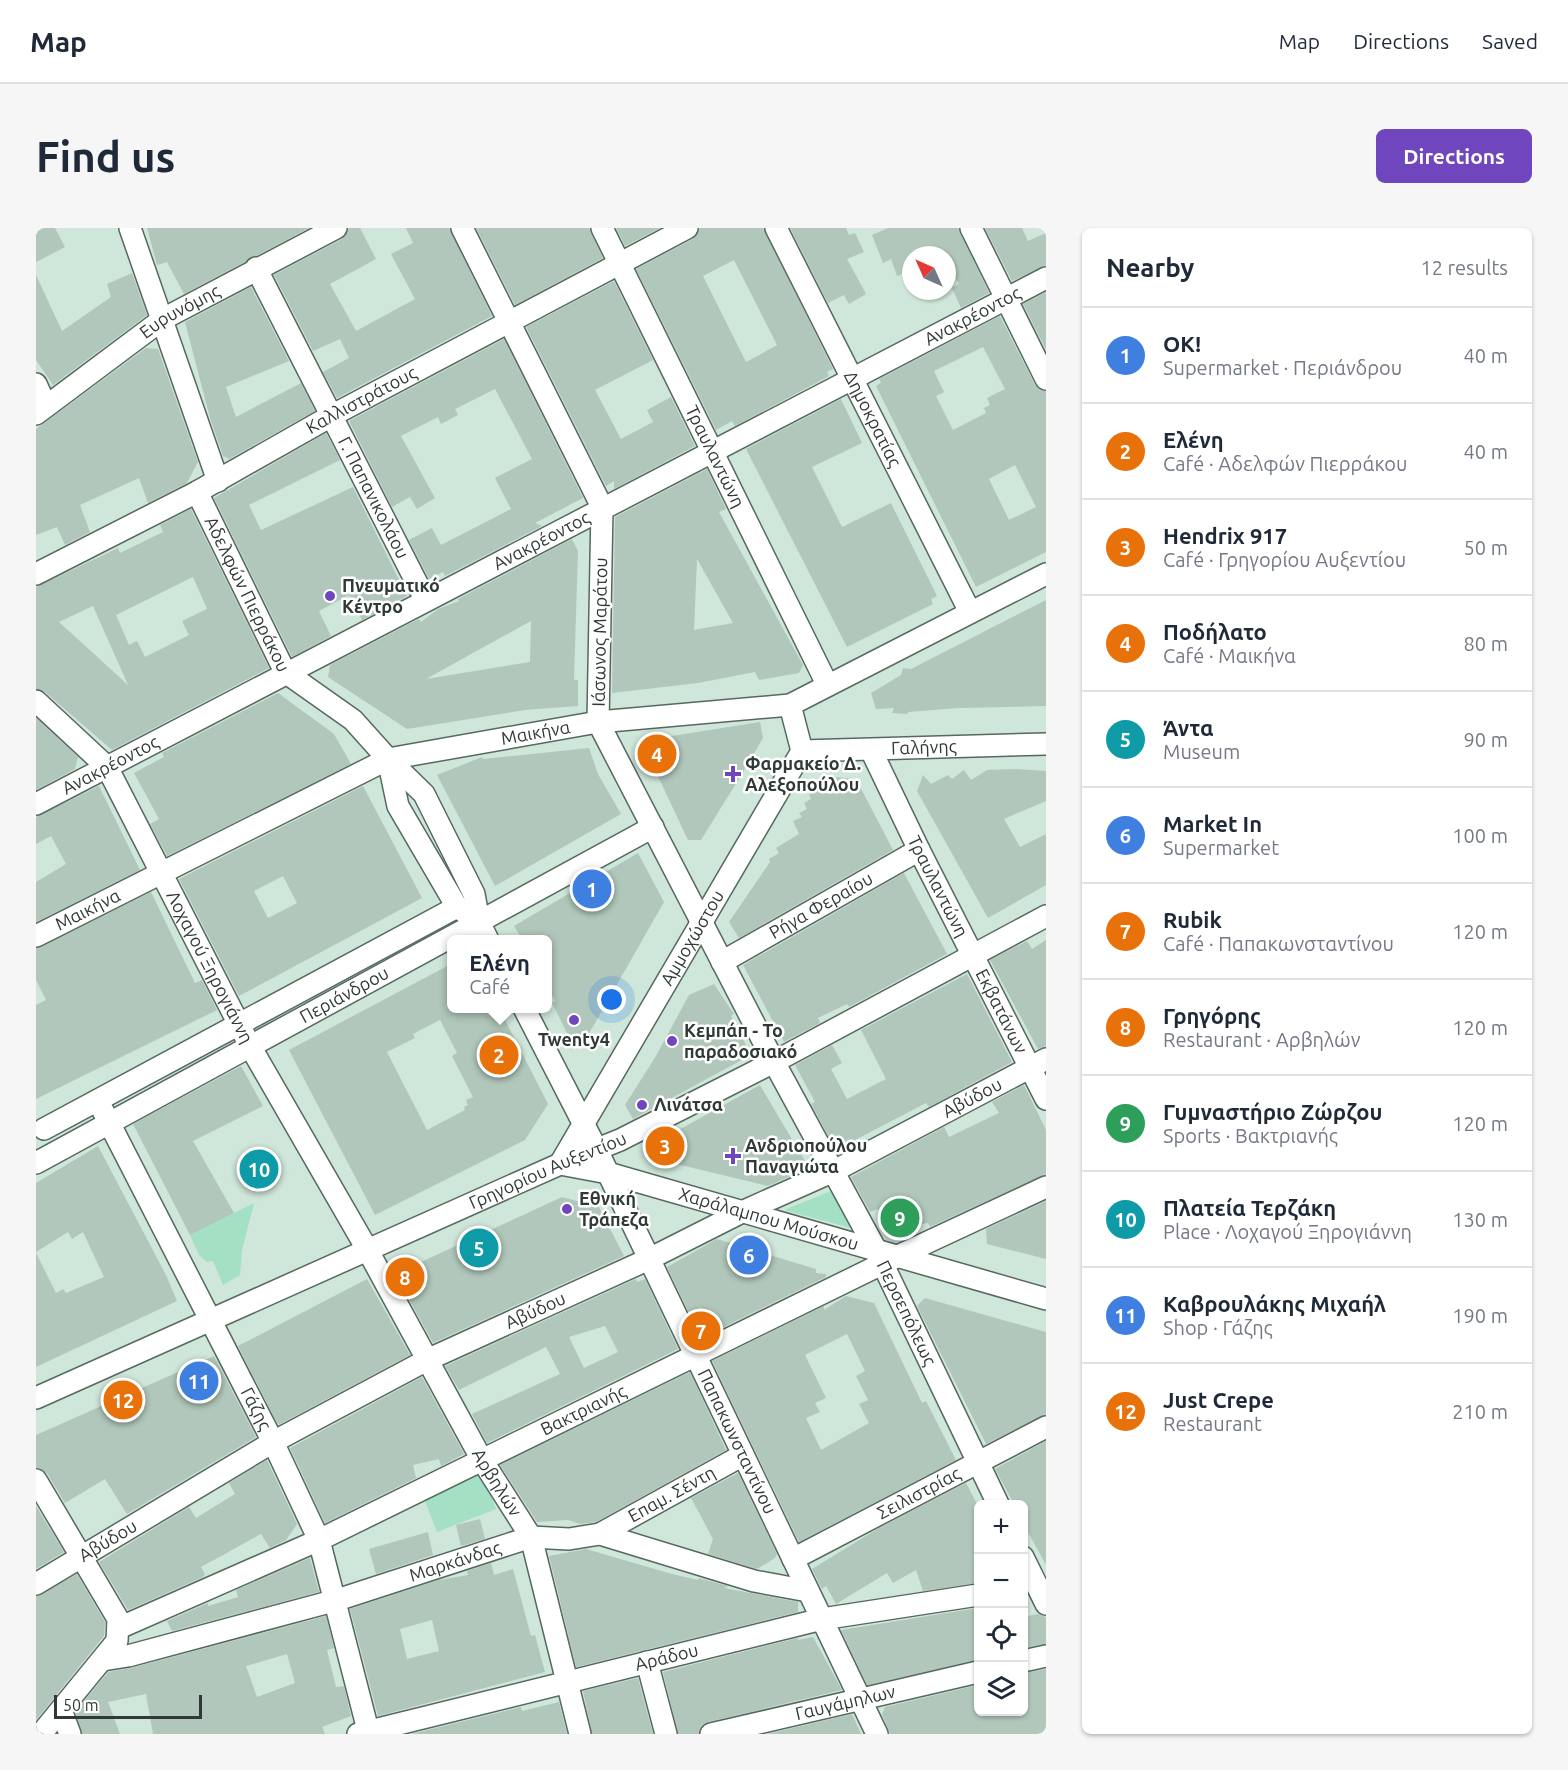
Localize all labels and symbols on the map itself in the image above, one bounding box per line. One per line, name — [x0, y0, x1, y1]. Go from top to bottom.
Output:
north arrow — [902, 246, 956, 300]
street label: Ευρυνόμης — [135, 280, 223, 342]
street label: Ανακρέοντος — [921, 282, 1024, 349]
street label: Καλλιστράτους — [302, 362, 420, 437]
street label: Δημοκρατίας — [841, 367, 906, 470]
street label: Τραυλαντώνη — [682, 402, 749, 510]
street label: Γ. Παπανικολάου — [335, 433, 414, 562]
street label: Ανακρέοντος — [490, 506, 593, 573]
street label: Αδελφών Πιερράκου — [202, 513, 294, 675]
street label: Ιάσωνος Μαράτου — [588, 557, 611, 707]
place label: Πνευματικό Κέντρο — [342, 575, 440, 616]
marker: Πνευματικό Κέντρο — [323, 589, 337, 603]
street label: Μαικήνα — [499, 716, 572, 748]
street label: Ανακρέοντος — [58, 731, 162, 798]
pin: 4 — [638, 732, 676, 776]
street label: Γαλήνης — [891, 736, 957, 757]
place label: Φαρμακείο Δ. Αλεξοπούλου — [745, 753, 861, 796]
marker: Φαρμακείο Δ. Αλεξοπούλου — [726, 767, 740, 781]
street label: Τραυλαντώνη — [905, 832, 973, 940]
pin: 1 — [572, 866, 612, 912]
street label: Ρήγα Φεραίου — [765, 867, 876, 942]
street label: Μαικήνα — [52, 884, 123, 934]
street label: Αμμοχώστου — [656, 886, 727, 989]
street label: Λοχαγού Ξηρογιάννη — [163, 887, 258, 1046]
street label: Περιάνδρου — [296, 962, 392, 1027]
street label: Εκβατάνων — [972, 965, 1032, 1057]
your location — [597, 985, 626, 1014]
marker: Twenty4 — [567, 1013, 581, 1027]
place label: Κεμπάπ - Το παραδοσιακό — [684, 1020, 797, 1061]
place label: Twenty4 — [538, 1029, 610, 1049]
pin: 2 — [480, 1032, 518, 1078]
marker: Κεμπάπ - Το παραδοσιακό — [665, 1034, 679, 1048]
street label: Αβύδου — [939, 1073, 1005, 1121]
place label: Λινάτσα — [654, 1094, 723, 1114]
marker: Λινάτσα — [635, 1098, 649, 1112]
pin: 3 — [646, 1124, 684, 1168]
street label: Γρηγορίου Αυξεντίου — [466, 1127, 629, 1212]
place label: Ανδριοπούλου Παναγιώτα — [745, 1135, 867, 1176]
pin: 10 — [240, 1146, 278, 1192]
marker: Ανδριοπούλου Παναγιώτα — [726, 1149, 740, 1163]
street label: Χαράλαμπου Μούσκου — [677, 1183, 861, 1254]
place label: Εθνική Τράπεζα — [579, 1188, 649, 1230]
pin: 9 — [880, 1196, 920, 1240]
marker: Εθνική Τράπεζα — [560, 1202, 574, 1216]
pin: 5 — [460, 1226, 498, 1270]
pin: 6 — [730, 1232, 768, 1278]
pin: 8 — [386, 1254, 424, 1300]
street label: Περσεπόλεως — [874, 1257, 941, 1369]
street label: Αβύδου — [502, 1287, 568, 1332]
pin: 7 — [682, 1308, 720, 1354]
pin: 11 — [180, 1358, 218, 1404]
street label: Παπακωνσταντίνου — [694, 1365, 781, 1517]
pin: 12 — [104, 1378, 142, 1422]
street label: Βακτριανής — [537, 1380, 629, 1439]
street label: Γάζης — [238, 1384, 276, 1434]
street label: Αρβηλών — [469, 1445, 526, 1520]
street label: Επαμ. Σέντη — [624, 1461, 718, 1526]
street label: Σειλιστρίας — [873, 1462, 964, 1522]
street label: Αβύδου — [75, 1515, 140, 1565]
street label: Μαρκάνδας — [407, 1536, 504, 1585]
street label: Αράδου — [633, 1639, 700, 1674]
street label: Γαυγάμηλων — [793, 1680, 898, 1723]
scale bar — [54, 1692, 202, 1720]

